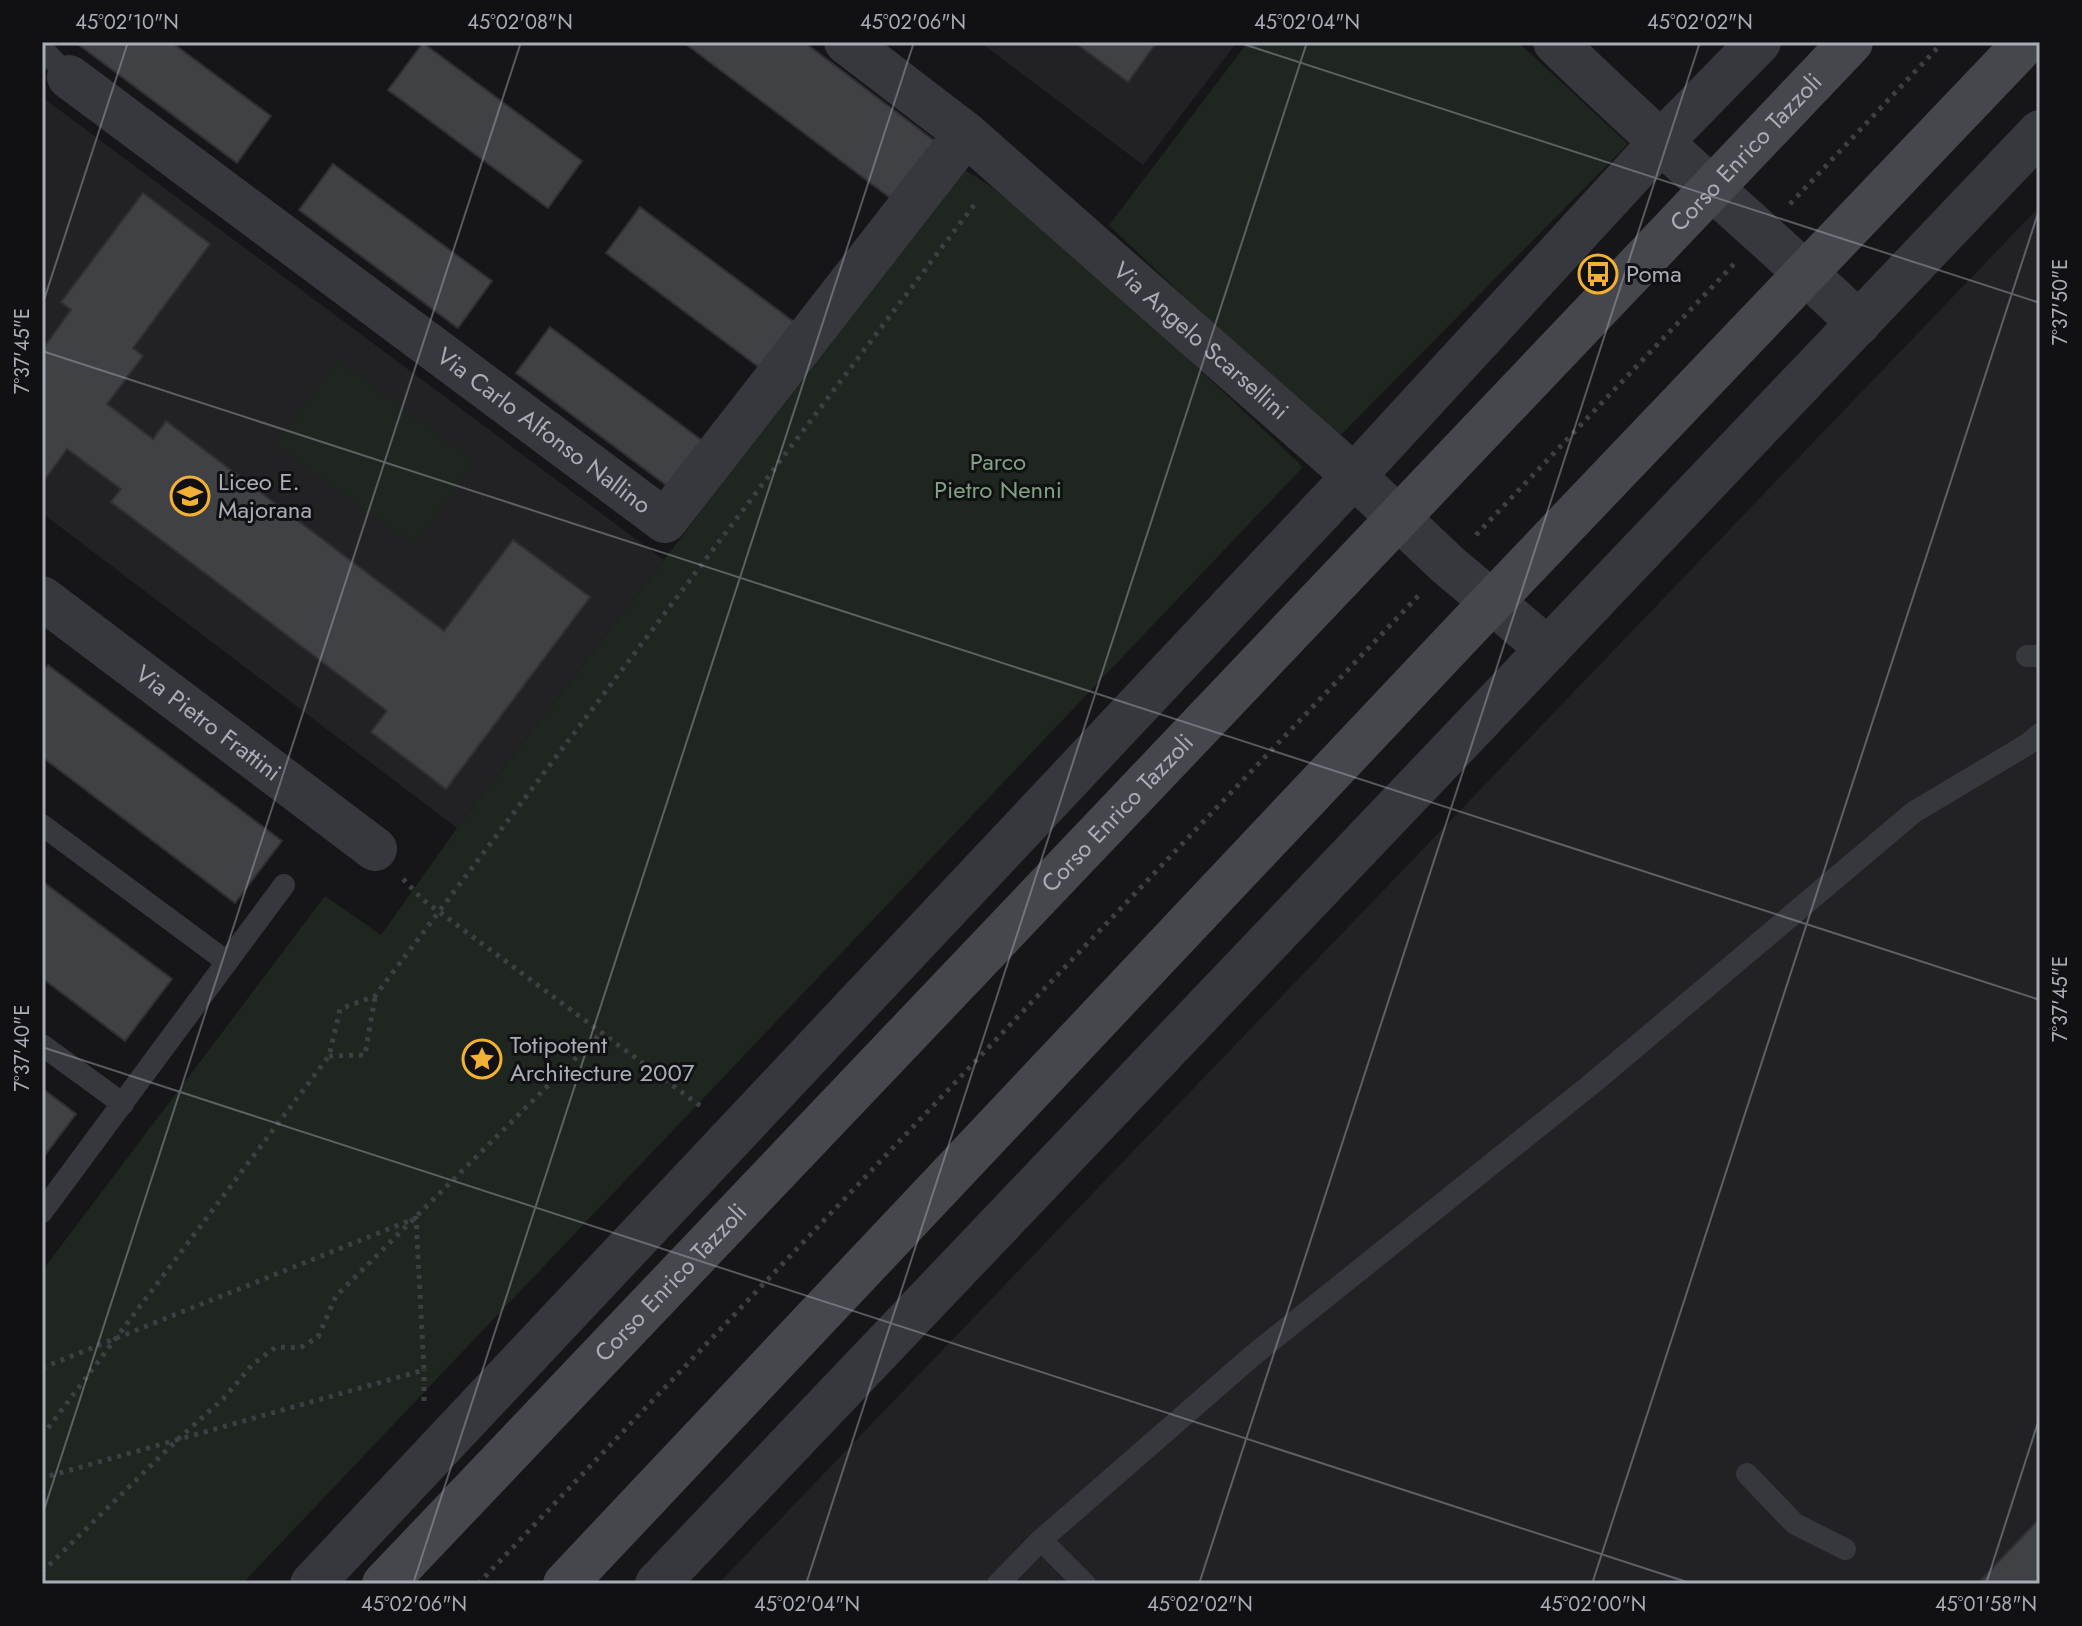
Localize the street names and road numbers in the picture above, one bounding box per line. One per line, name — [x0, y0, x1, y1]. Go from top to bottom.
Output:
street label: Corso Enrico Tazzoli — [1661, 65, 1830, 239]
street label: Via Angelo Scarsellini — [1105, 253, 1297, 428]
street label: Via Carlo Alfonso Nallino — [429, 339, 659, 522]
street label: Via Pietro Frattini — [128, 656, 289, 789]
street label: Corso Enrico Tazzoli — [1033, 726, 1201, 900]
street label: Corso Enrico Tazzoli — [586, 1195, 755, 1370]

